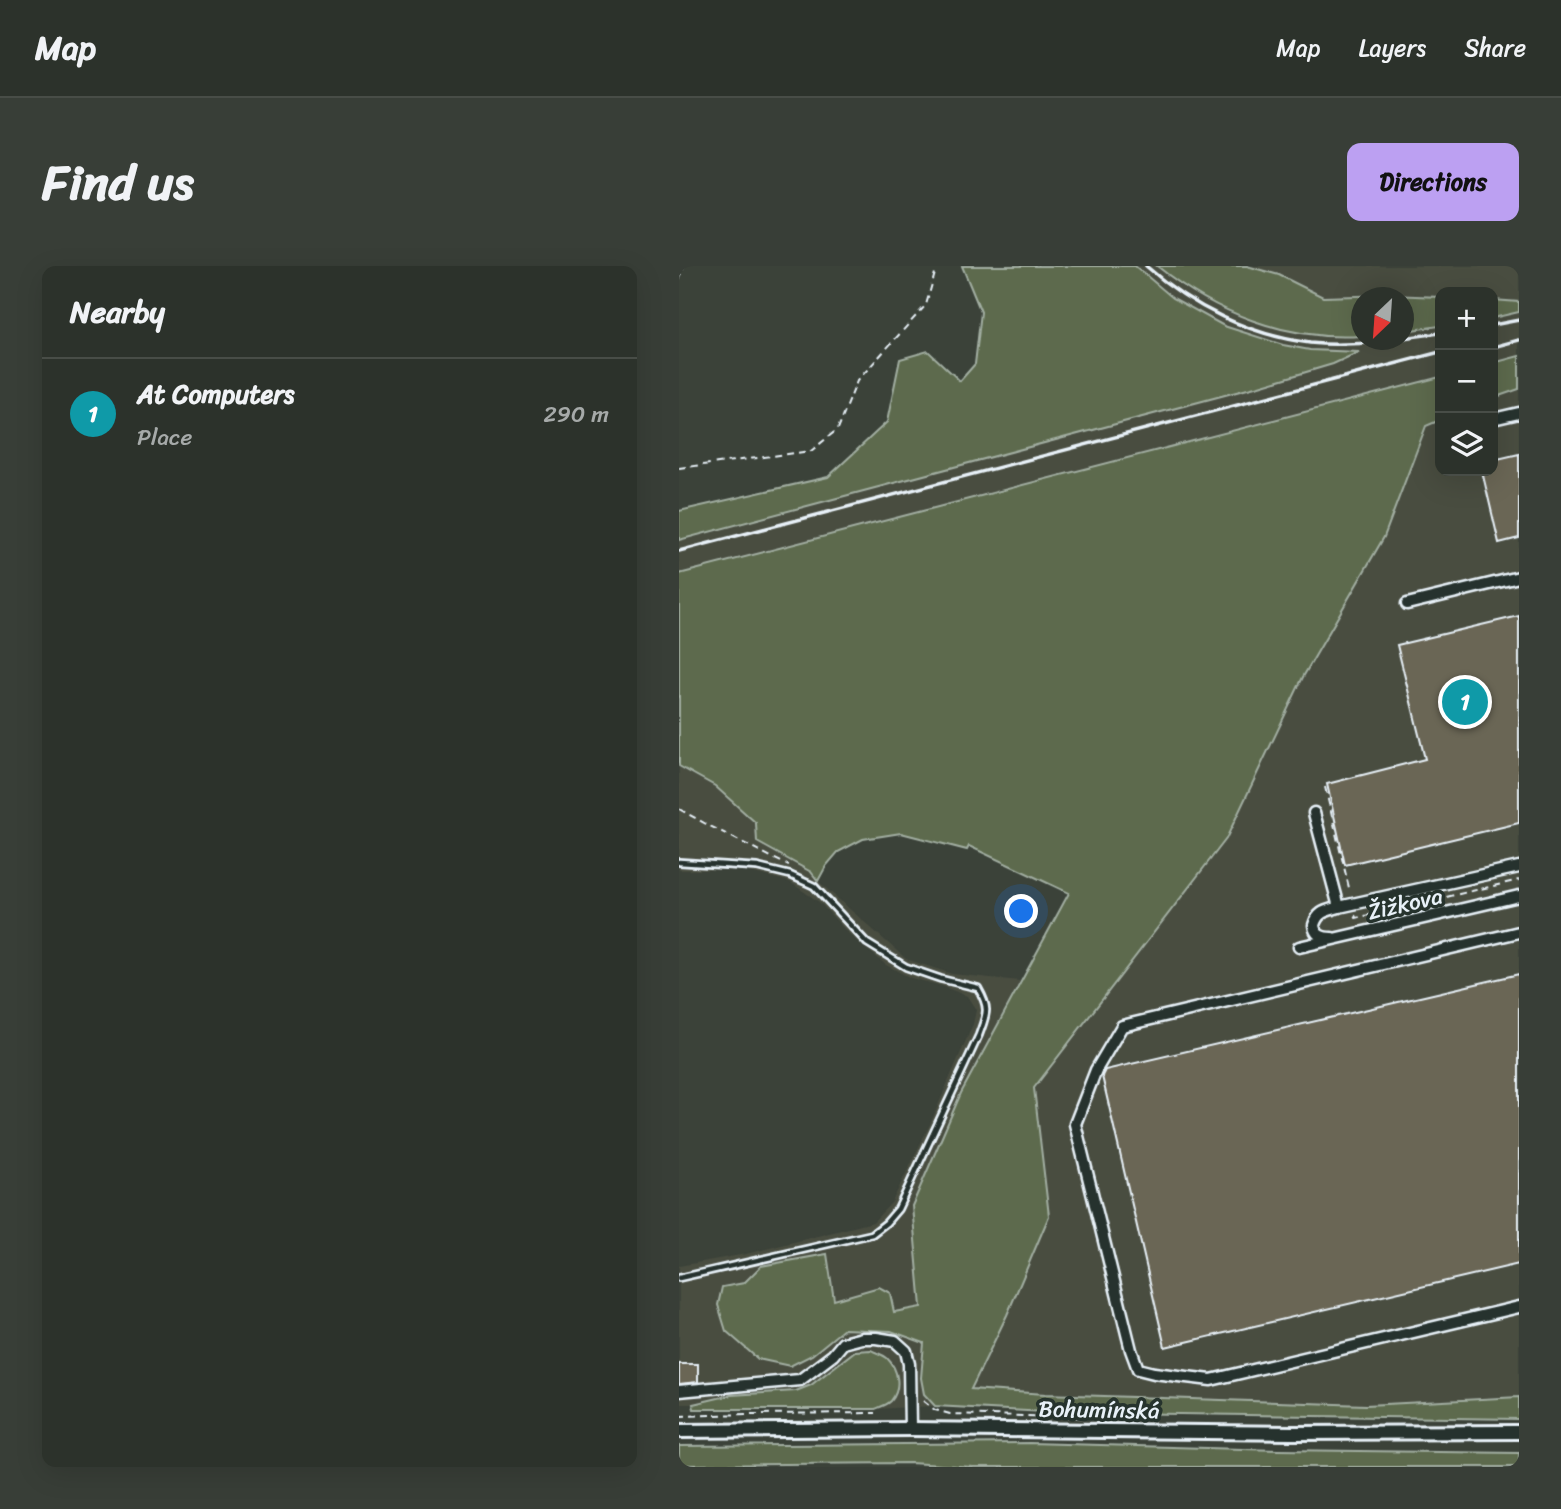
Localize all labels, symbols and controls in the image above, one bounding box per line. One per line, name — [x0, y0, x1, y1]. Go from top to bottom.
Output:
text: Map — [35, 19, 96, 77]
text: Map — [1276, 27, 1321, 69]
text: Layers — [1359, 27, 1426, 69]
text: Share — [1464, 27, 1526, 69]
text: Find us — [42, 139, 194, 226]
button: Directions — [1347, 143, 1519, 221]
text: Nearby — [70, 285, 165, 339]
north arrow — [1351, 287, 1414, 350]
map controls — [1435, 287, 1498, 476]
button: + — [1435, 287, 1498, 350]
button: − — [1435, 350, 1498, 413]
text: At Computers — [137, 371, 294, 417]
text: 1 — [88, 394, 98, 435]
text: 290 m — [543, 394, 609, 435]
button: layers — [1435, 413, 1498, 476]
text: Place — [137, 417, 192, 458]
pin: 1 — [1442, 676, 1488, 728]
street label: Žižkova — [1363, 875, 1447, 933]
your location — [1004, 894, 1038, 928]
street label: Bohumínská — [1038, 1388, 1160, 1432]

